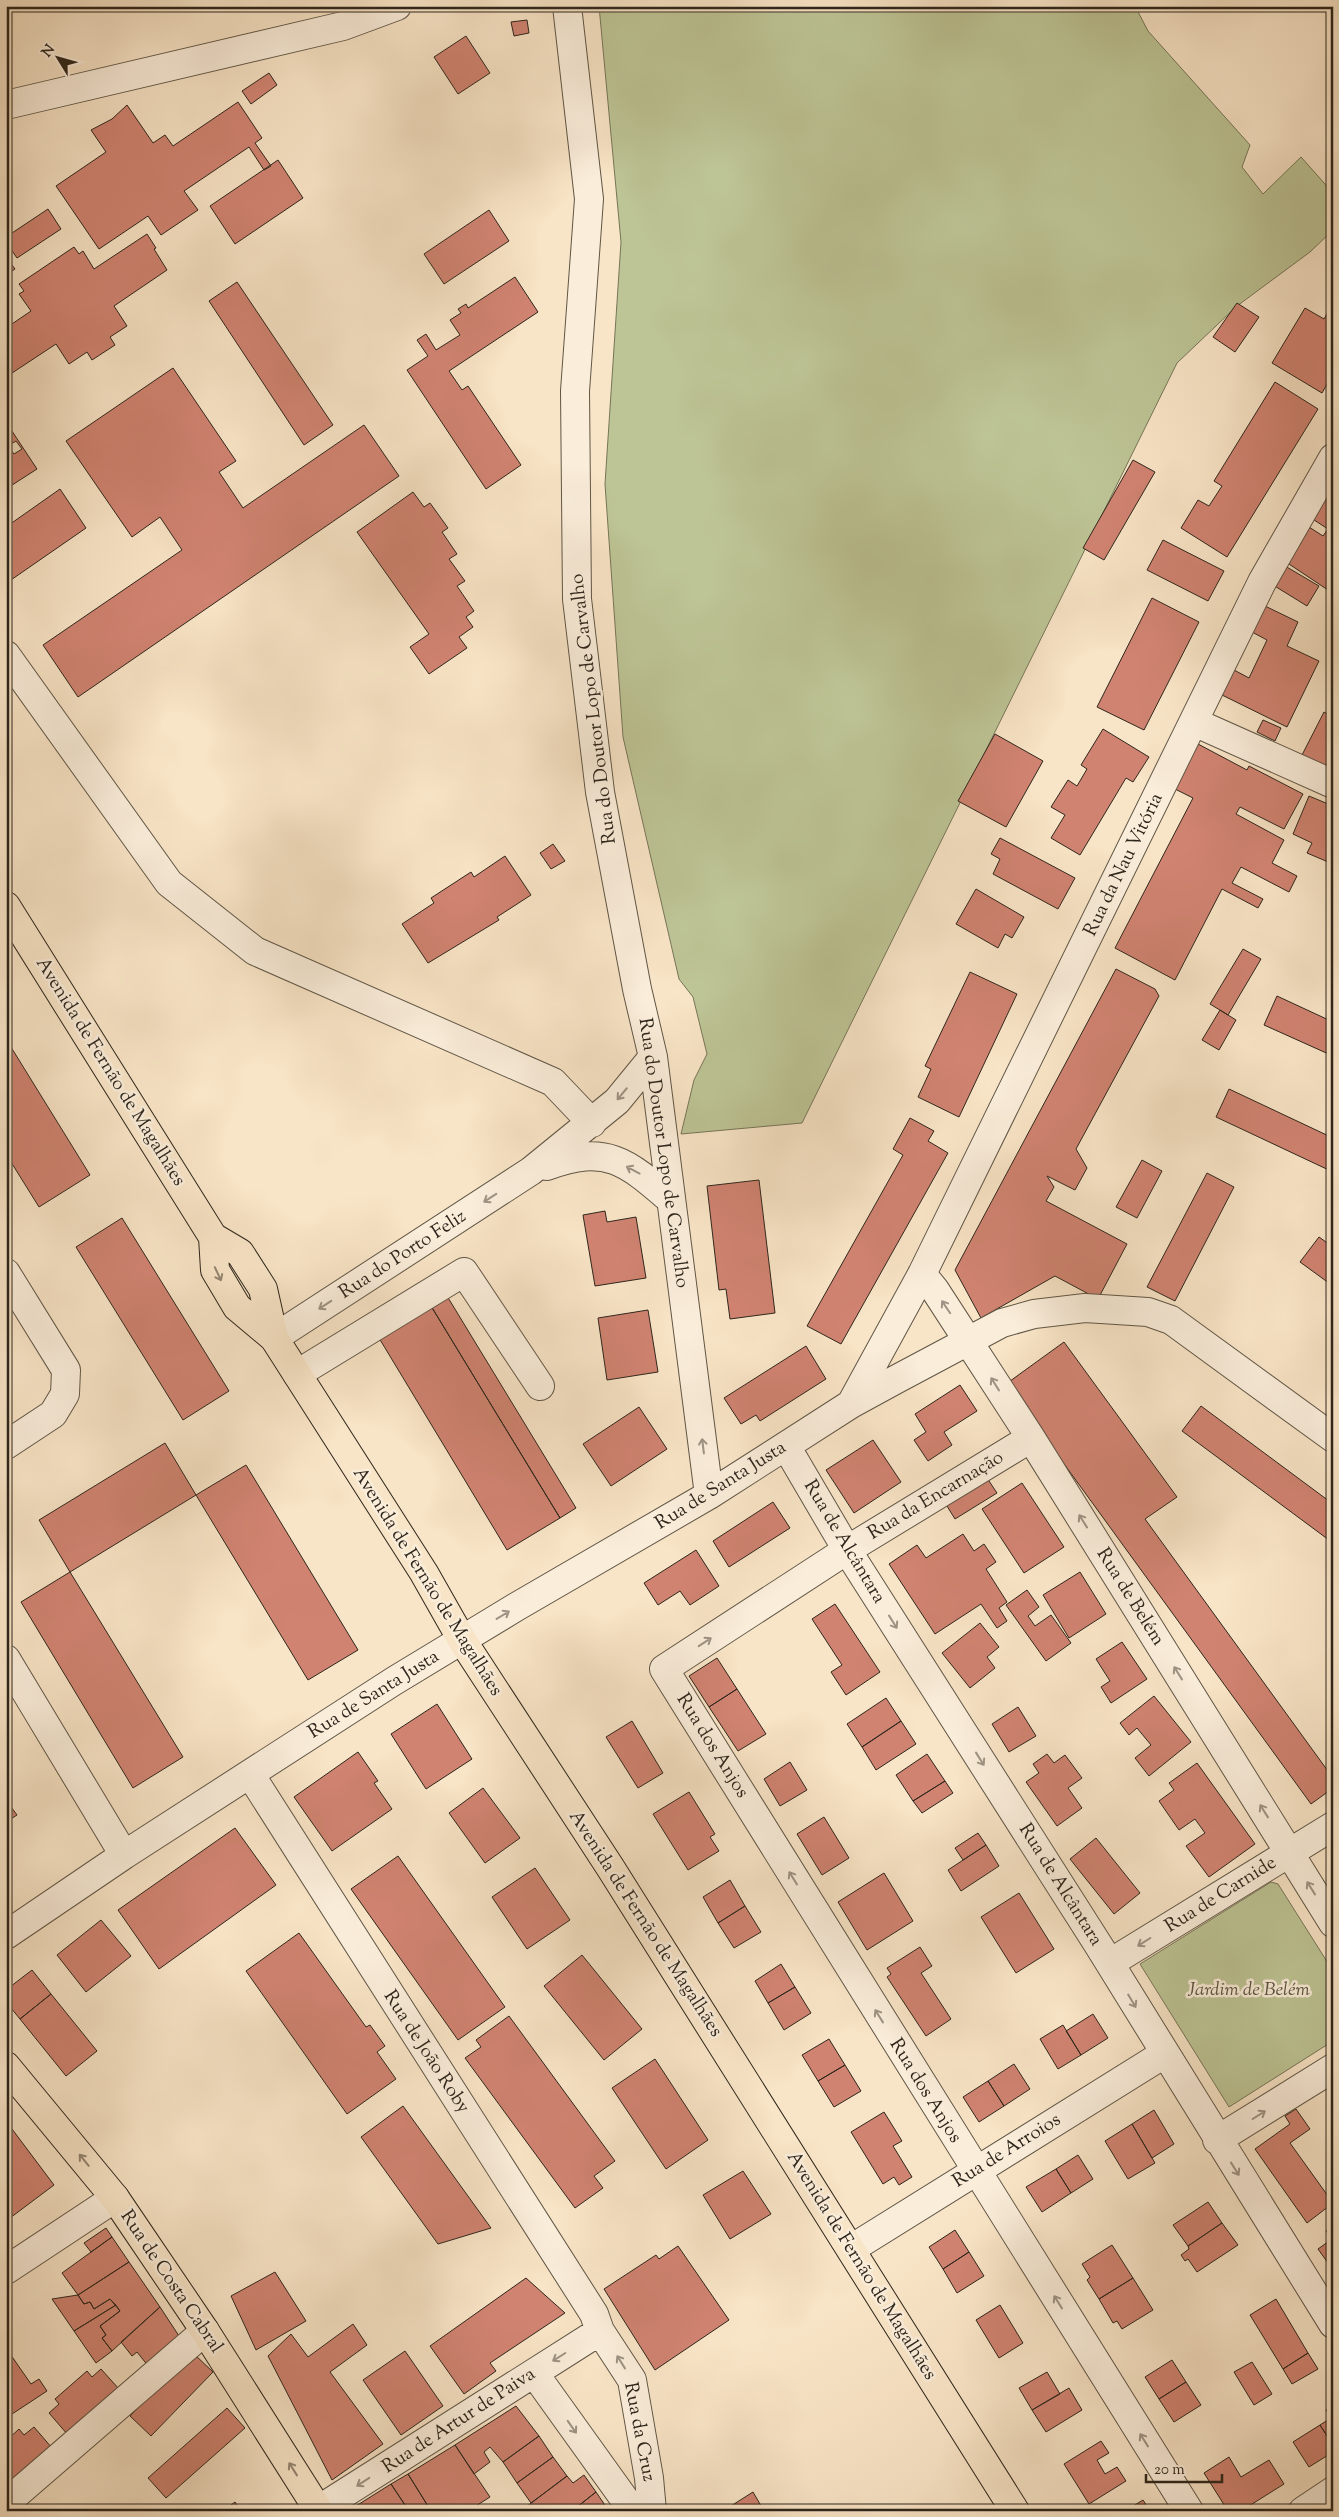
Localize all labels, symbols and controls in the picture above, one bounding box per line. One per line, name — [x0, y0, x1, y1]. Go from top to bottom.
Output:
north arrow — [32, 32, 82, 82]
text: N — [38, 41, 61, 62]
street label: Rua do Doutor Lopo de Carvalho — [564, 572, 624, 846]
street label: Rua da Nau Vitória — [1078, 788, 1171, 941]
street label: Avenida de Fernão de Magalhães — [28, 952, 192, 1192]
street label: Rua do Doutor Lopo de Carvalho — [631, 1016, 695, 1290]
one-way arrow — [616, 1088, 627, 1101]
one-way arrow — [626, 1165, 641, 1174]
one-way arrow — [484, 1193, 498, 1203]
street label: Rua do Porto Feliz — [334, 1204, 472, 1306]
one-way arrow — [214, 1266, 223, 1281]
one-way arrow — [941, 1300, 952, 1314]
one-way arrow — [318, 1301, 332, 1311]
one-way arrow — [990, 1377, 1000, 1391]
street label: Rua de Santa Justa — [650, 1435, 792, 1537]
one-way arrow — [698, 1439, 708, 1455]
street label: Rua da Encarnação — [863, 1445, 1009, 1547]
street label: Avenida de Fernão de Magalhães — [345, 1462, 509, 1702]
street label: Rua de Alcântara — [796, 1475, 892, 1609]
one-way arrow — [1077, 1514, 1087, 1528]
street label: Rua de Belém — [1089, 1543, 1171, 1651]
one-way arrow — [496, 1609, 510, 1619]
one-way arrow — [888, 1615, 899, 1629]
one-way arrow — [698, 1637, 712, 1648]
street label: Rua de Santa Justa — [303, 1644, 445, 1746]
one-way arrow — [1173, 1667, 1183, 1681]
street label: Rua dos Anjos — [669, 1688, 755, 1804]
one-way arrow — [976, 1752, 986, 1766]
street label: Avenida de Fernão de Magalhães — [561, 1805, 729, 2043]
one-way arrow — [1258, 1805, 1268, 1819]
street label: Rua de Alcântara — [1011, 1818, 1109, 1952]
street label: Rua de Carnide — [1160, 1850, 1282, 1940]
one-way arrow — [788, 1871, 798, 1885]
one-way arrow — [1306, 1881, 1317, 1895]
one-way arrow — [1137, 1938, 1151, 1948]
park label: Jardim de Belém — [1187, 1977, 1311, 2004]
street label: Rua de João Roby — [376, 1985, 476, 2119]
one-way arrow — [1127, 1993, 1137, 2007]
one-way arrow — [874, 2009, 884, 2023]
street label: Rua dos Anjos — [882, 2033, 968, 2149]
street label: Rua de Arroios — [948, 2107, 1066, 2195]
one-way arrow — [1252, 2110, 1266, 2120]
street label: Avenida de Fernão de Magalhães — [779, 2146, 943, 2386]
one-way arrow — [78, 2154, 89, 2167]
one-way arrow — [1231, 2161, 1241, 2175]
street label: Rua de Costa Cabral — [113, 2205, 229, 2359]
one-way arrow — [1052, 2296, 1062, 2310]
one-way arrow — [552, 2352, 566, 2363]
one-way arrow — [616, 2355, 626, 2369]
street label: Rua de Artur de Paiva — [377, 2361, 541, 2481]
street label: Rua da Cruz — [616, 2380, 662, 2484]
one-way arrow — [567, 2420, 577, 2434]
one-way arrow — [1139, 2433, 1149, 2447]
scale bar — [1146, 2452, 1223, 2484]
text: 20 m — [1154, 2460, 1185, 2481]
one-way arrow — [288, 2463, 298, 2477]
one-way arrow — [356, 2477, 370, 2488]

